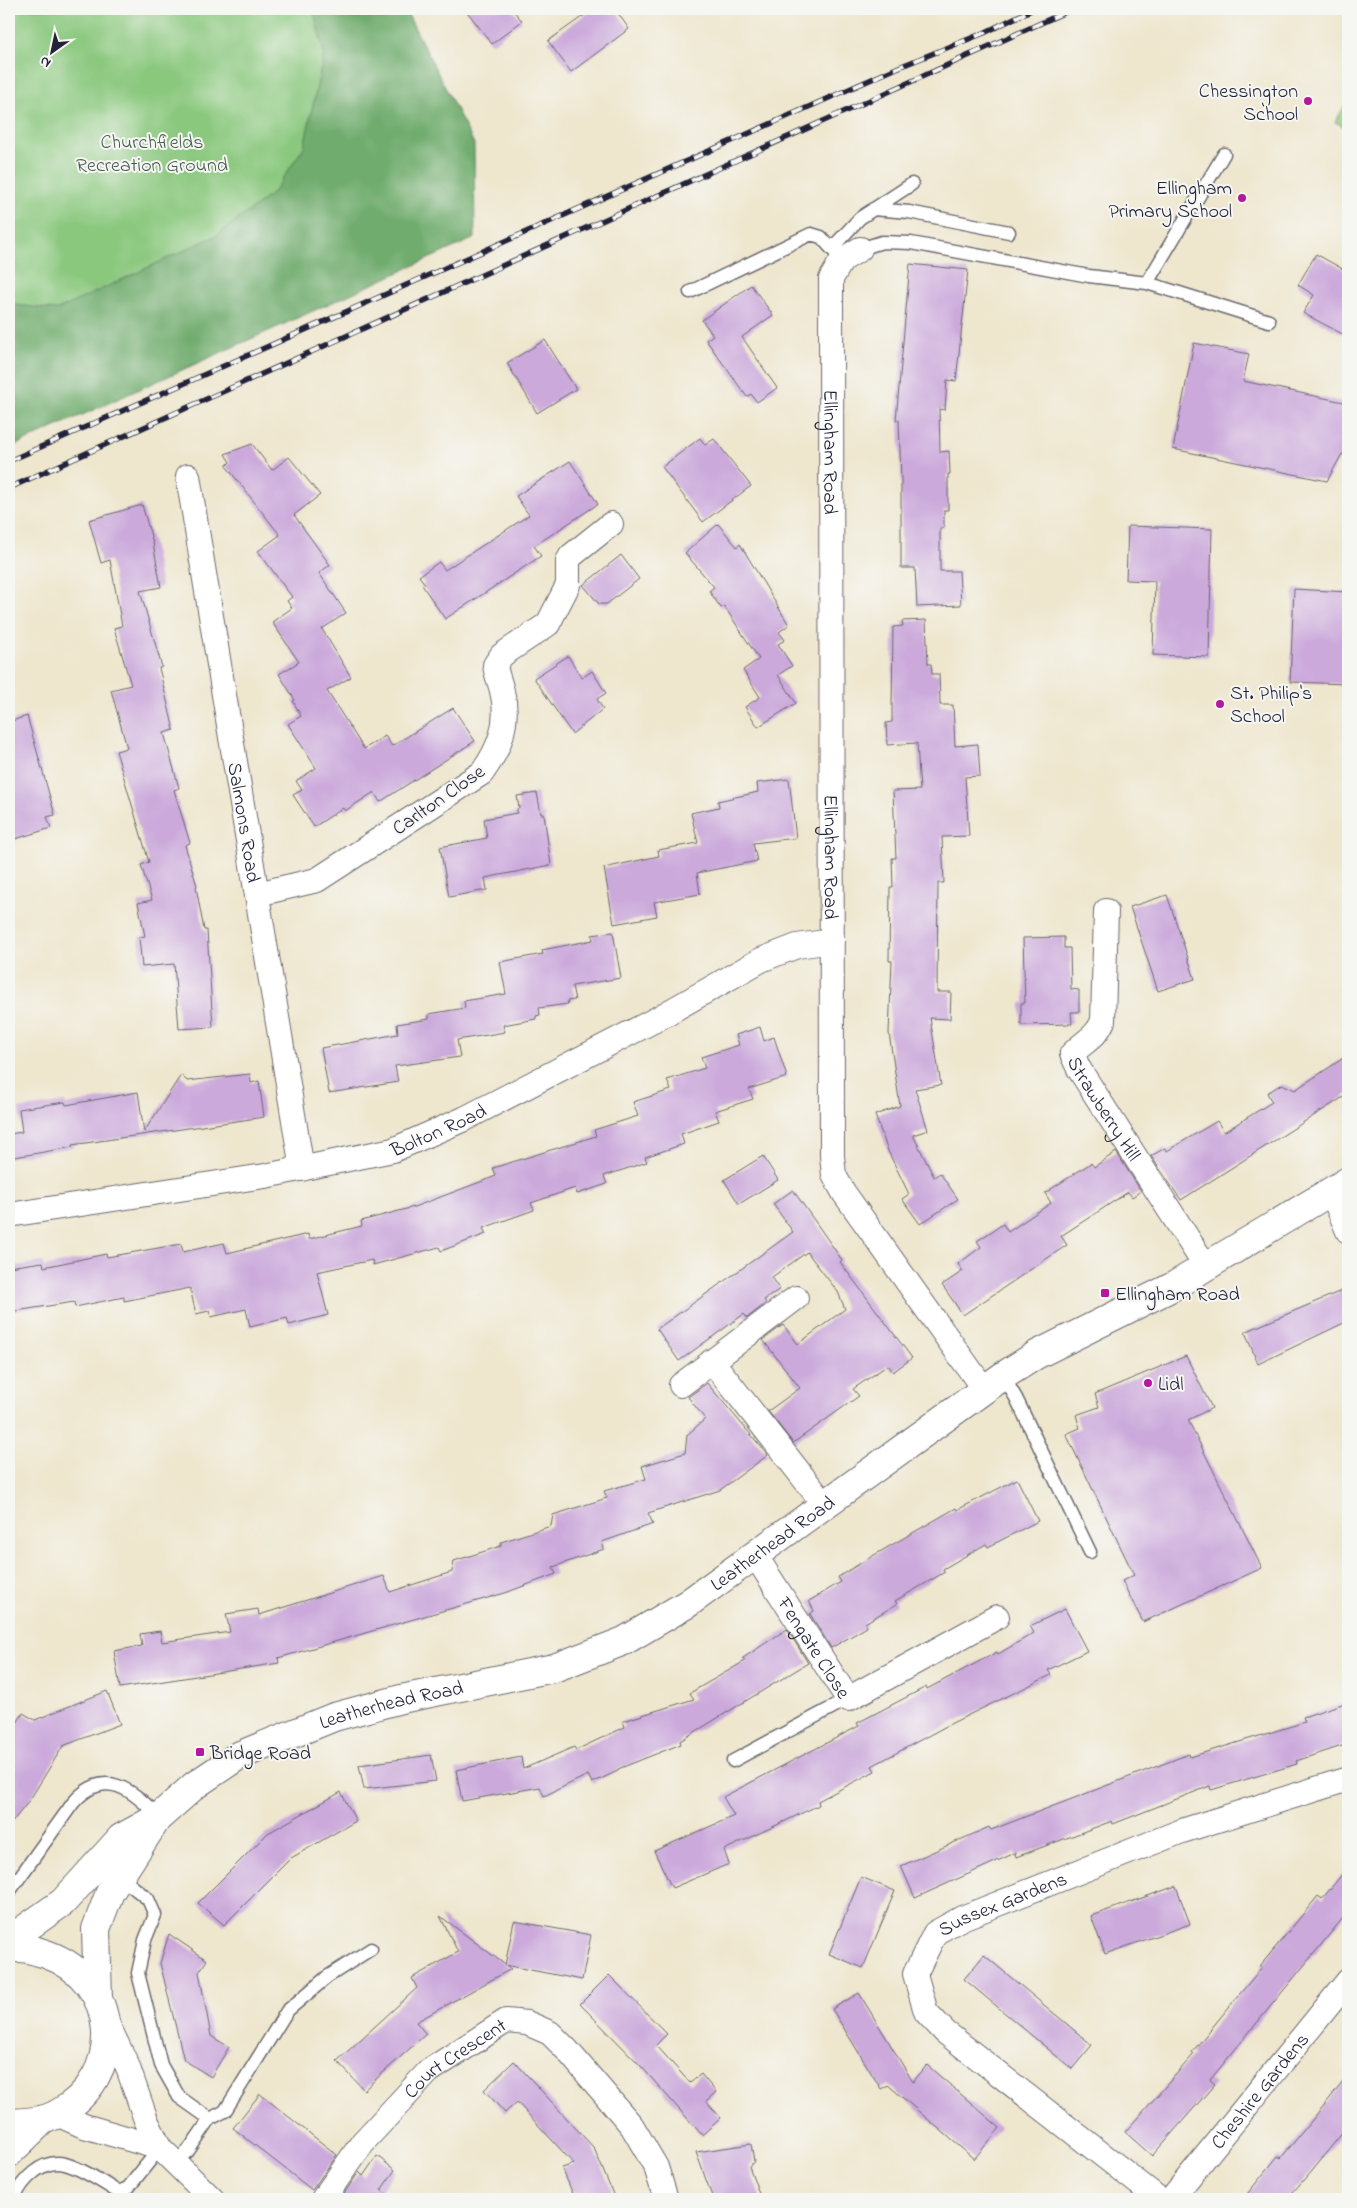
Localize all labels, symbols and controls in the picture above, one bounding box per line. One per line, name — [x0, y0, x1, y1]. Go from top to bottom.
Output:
north arrow — [28, 28, 78, 78]
text: N — [36, 50, 55, 73]
place label: Chessington School — [1199, 78, 1298, 130]
marker: Chessington School — [1302, 95, 1314, 107]
park label: Churchfields Recreation Ground — [76, 129, 228, 181]
place label: Ellingham Primary School — [1108, 175, 1232, 227]
marker: Ellingham Primary School — [1236, 192, 1248, 204]
street label: Ellingham Road — [813, 389, 843, 514]
place label: St. Philip's School — [1230, 680, 1312, 732]
marker: St. Philip's School — [1214, 698, 1226, 710]
street label: Carlton Close — [387, 758, 492, 844]
street label: Salmons Road — [218, 760, 267, 885]
street label: Ellingham Road — [814, 794, 844, 919]
street label: Strawberry Hill — [1058, 1052, 1147, 1168]
street label: Bolton Road — [386, 1098, 492, 1167]
place label: Ellingham Road — [1115, 1281, 1240, 1311]
marker: Ellingham Road — [1099, 1287, 1111, 1299]
place label: Lidl — [1158, 1371, 1184, 1400]
marker: Lidl — [1142, 1377, 1154, 1389]
street label: Leatherhead Road — [705, 1490, 842, 1600]
street label: Fengate Close — [768, 1591, 856, 1705]
street label: Leatherhead Road — [315, 1675, 466, 1739]
place label: Bridge Road — [209, 1740, 311, 1770]
marker: Bridge Road — [194, 1746, 206, 1758]
street label: Sussex Gardens — [934, 1866, 1072, 1945]
street label: Court Crescent — [398, 2012, 513, 2106]
street label: Cheshire Gardens — [1205, 2027, 1317, 2156]

